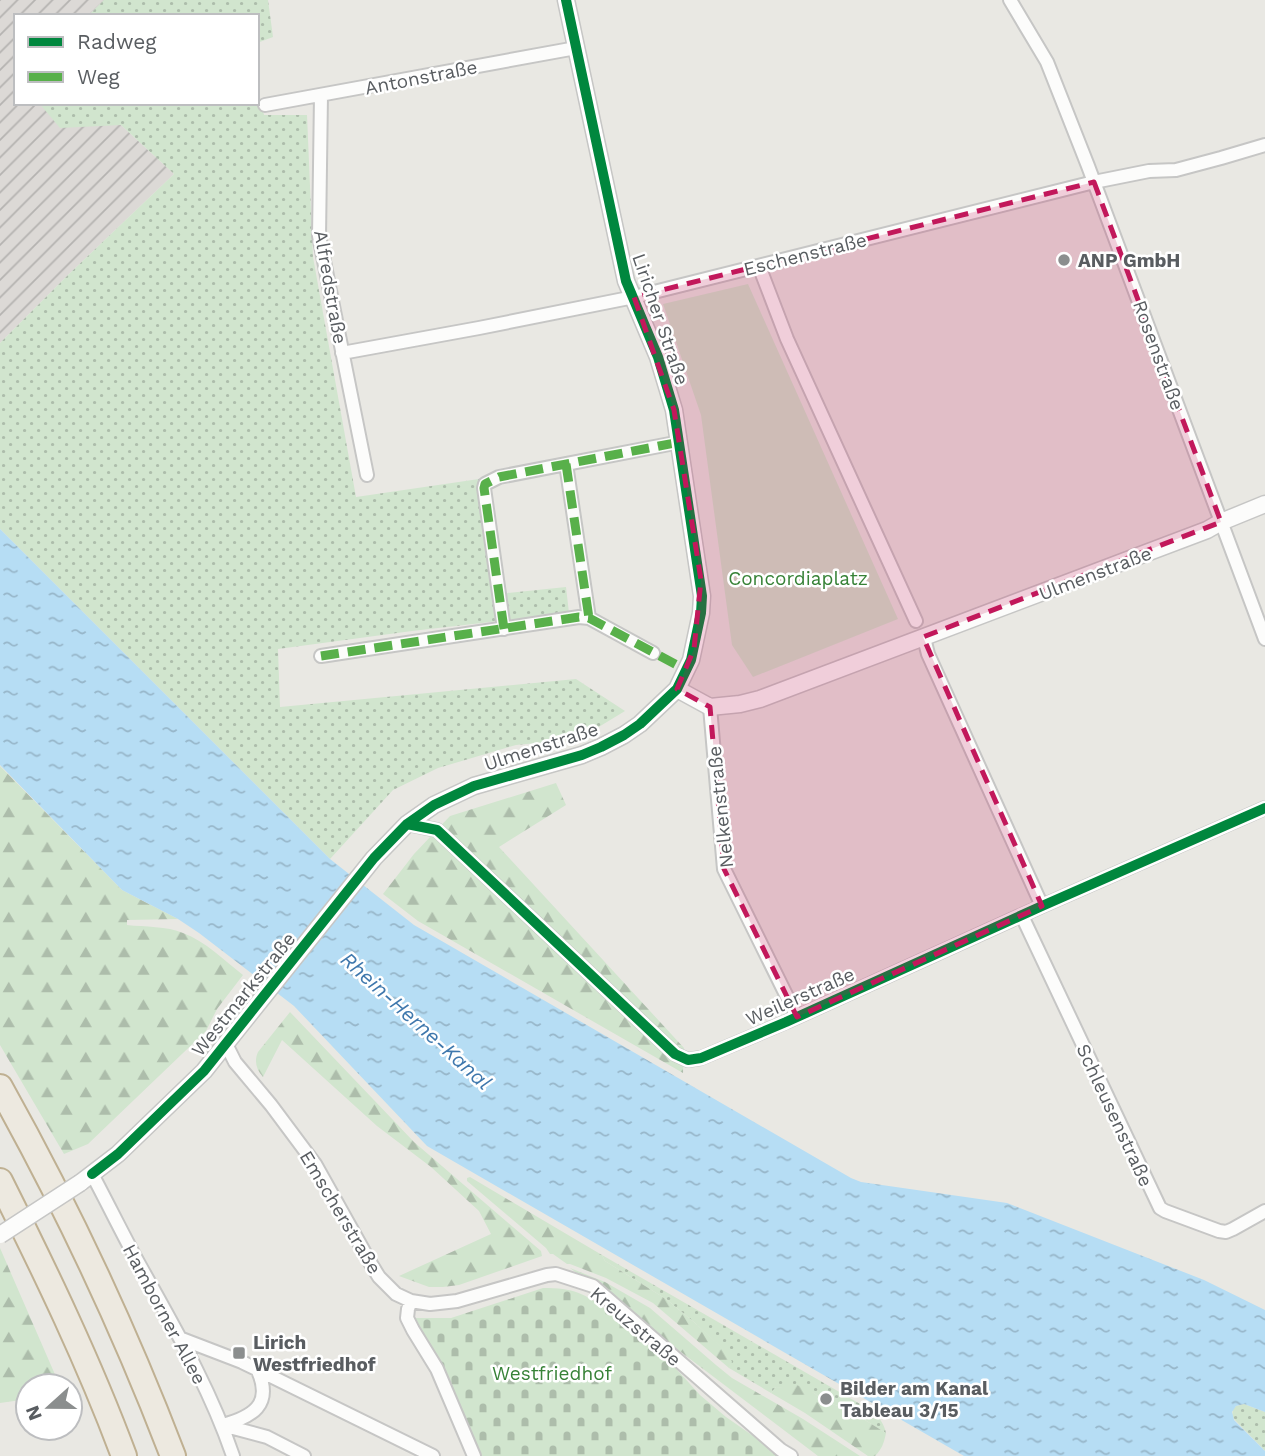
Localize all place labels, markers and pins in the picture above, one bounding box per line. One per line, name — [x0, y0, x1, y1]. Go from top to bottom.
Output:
place label: ANP GmbH — [1078, 249, 1180, 272]
marker: ANP GmbH — [1056, 252, 1072, 268]
place label: Lirich Westfriedhof — [253, 1331, 376, 1376]
marker: Lirich Westfriedhof — [231, 1345, 247, 1361]
place label: Bilder am Kanal Tableau 3/15 — [840, 1377, 989, 1422]
marker: Bilder am Kanal Tableau 3/15 — [818, 1391, 834, 1407]

